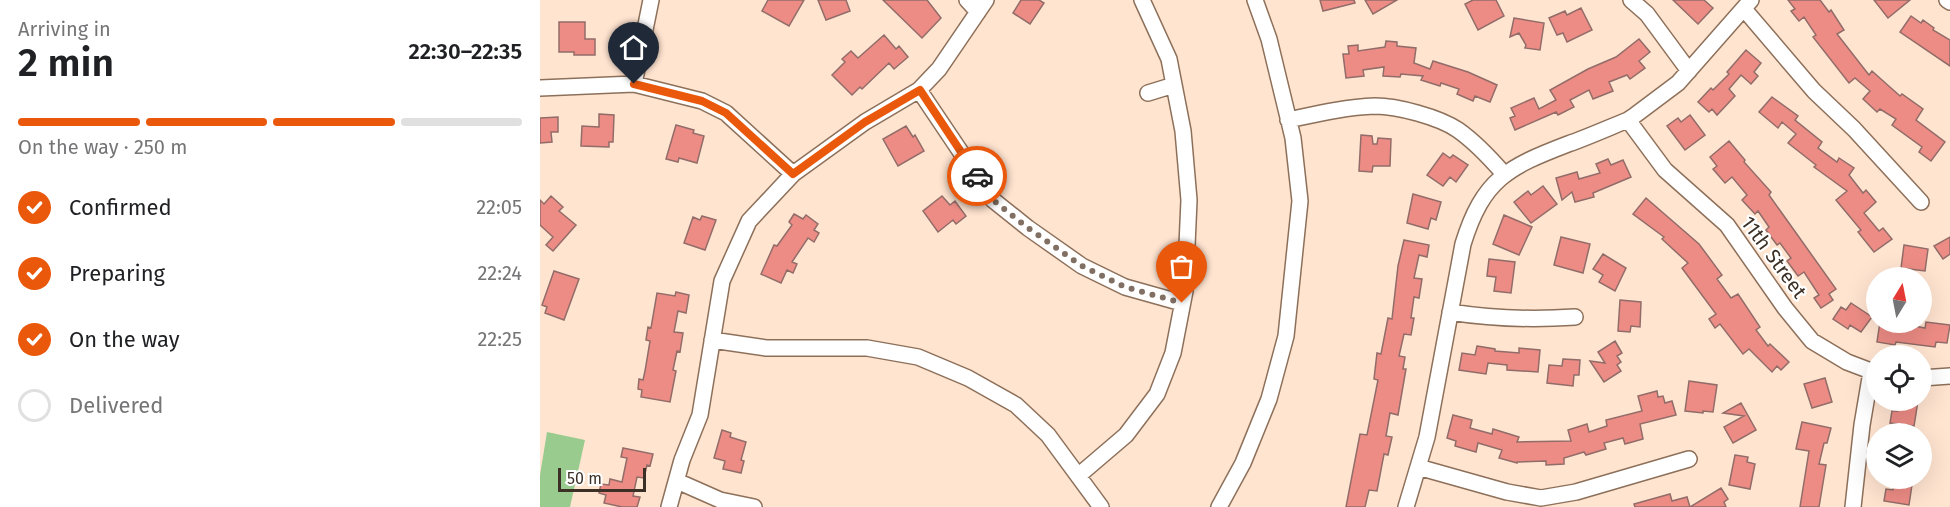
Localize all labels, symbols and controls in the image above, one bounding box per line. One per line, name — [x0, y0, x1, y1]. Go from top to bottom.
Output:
text: Arriving in — [18, 17, 111, 41]
pin — [608, 22, 659, 84]
icon: home — [617, 31, 650, 64]
text: 22:30–22:35 — [408, 38, 522, 65]
text: 2 min — [18, 40, 114, 86]
text: On the way · 250 m — [18, 135, 187, 159]
courier — [947, 146, 1007, 206]
icon: car — [961, 160, 994, 193]
icon: check — [18, 191, 51, 224]
text: Confirmed — [69, 194, 172, 221]
text: 22:05 — [476, 195, 522, 219]
street label: 11th Street — [1736, 211, 1812, 303]
pin — [1156, 241, 1207, 303]
icon: bag — [1165, 250, 1198, 283]
icon: check — [18, 257, 51, 290]
text: Preparing — [69, 260, 165, 287]
text: 22:24 — [477, 261, 522, 285]
north arrow — [1866, 267, 1932, 333]
map controls — [1866, 267, 1932, 489]
icon: check — [18, 323, 51, 356]
text: On the way — [69, 326, 180, 353]
text: 22:25 — [477, 327, 522, 351]
button: locate — [1866, 345, 1932, 411]
text: Delivered — [69, 392, 164, 419]
button: layers — [1866, 423, 1932, 489]
scale bar — [558, 465, 646, 492]
text: 50 m — [567, 469, 602, 488]

